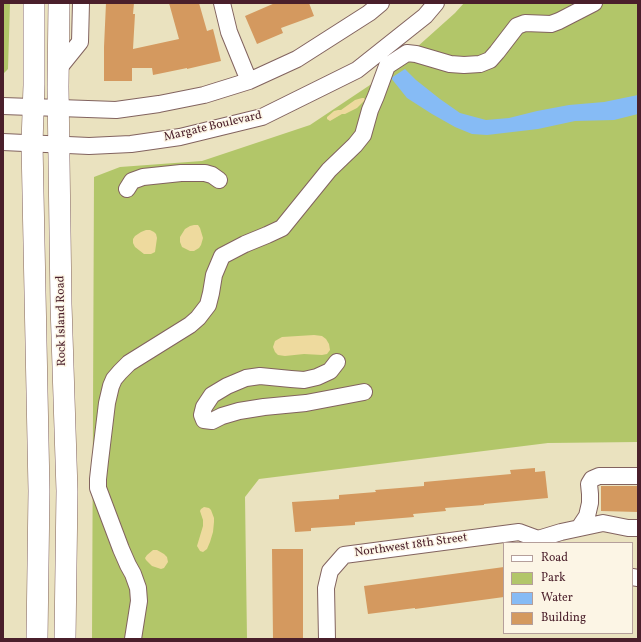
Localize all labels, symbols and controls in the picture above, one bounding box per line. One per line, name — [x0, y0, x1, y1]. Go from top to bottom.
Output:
street label: Margate Boulevard — [163, 109, 263, 145]
street label: Rock Island Road — [54, 276, 70, 366]
street label: Northwest 18th Street — [354, 531, 468, 561]
legend — [503, 542, 633, 634]
text: Road — [541, 550, 568, 566]
text: Park — [541, 570, 566, 586]
text: Water — [541, 590, 573, 606]
text: Building — [541, 610, 586, 626]

